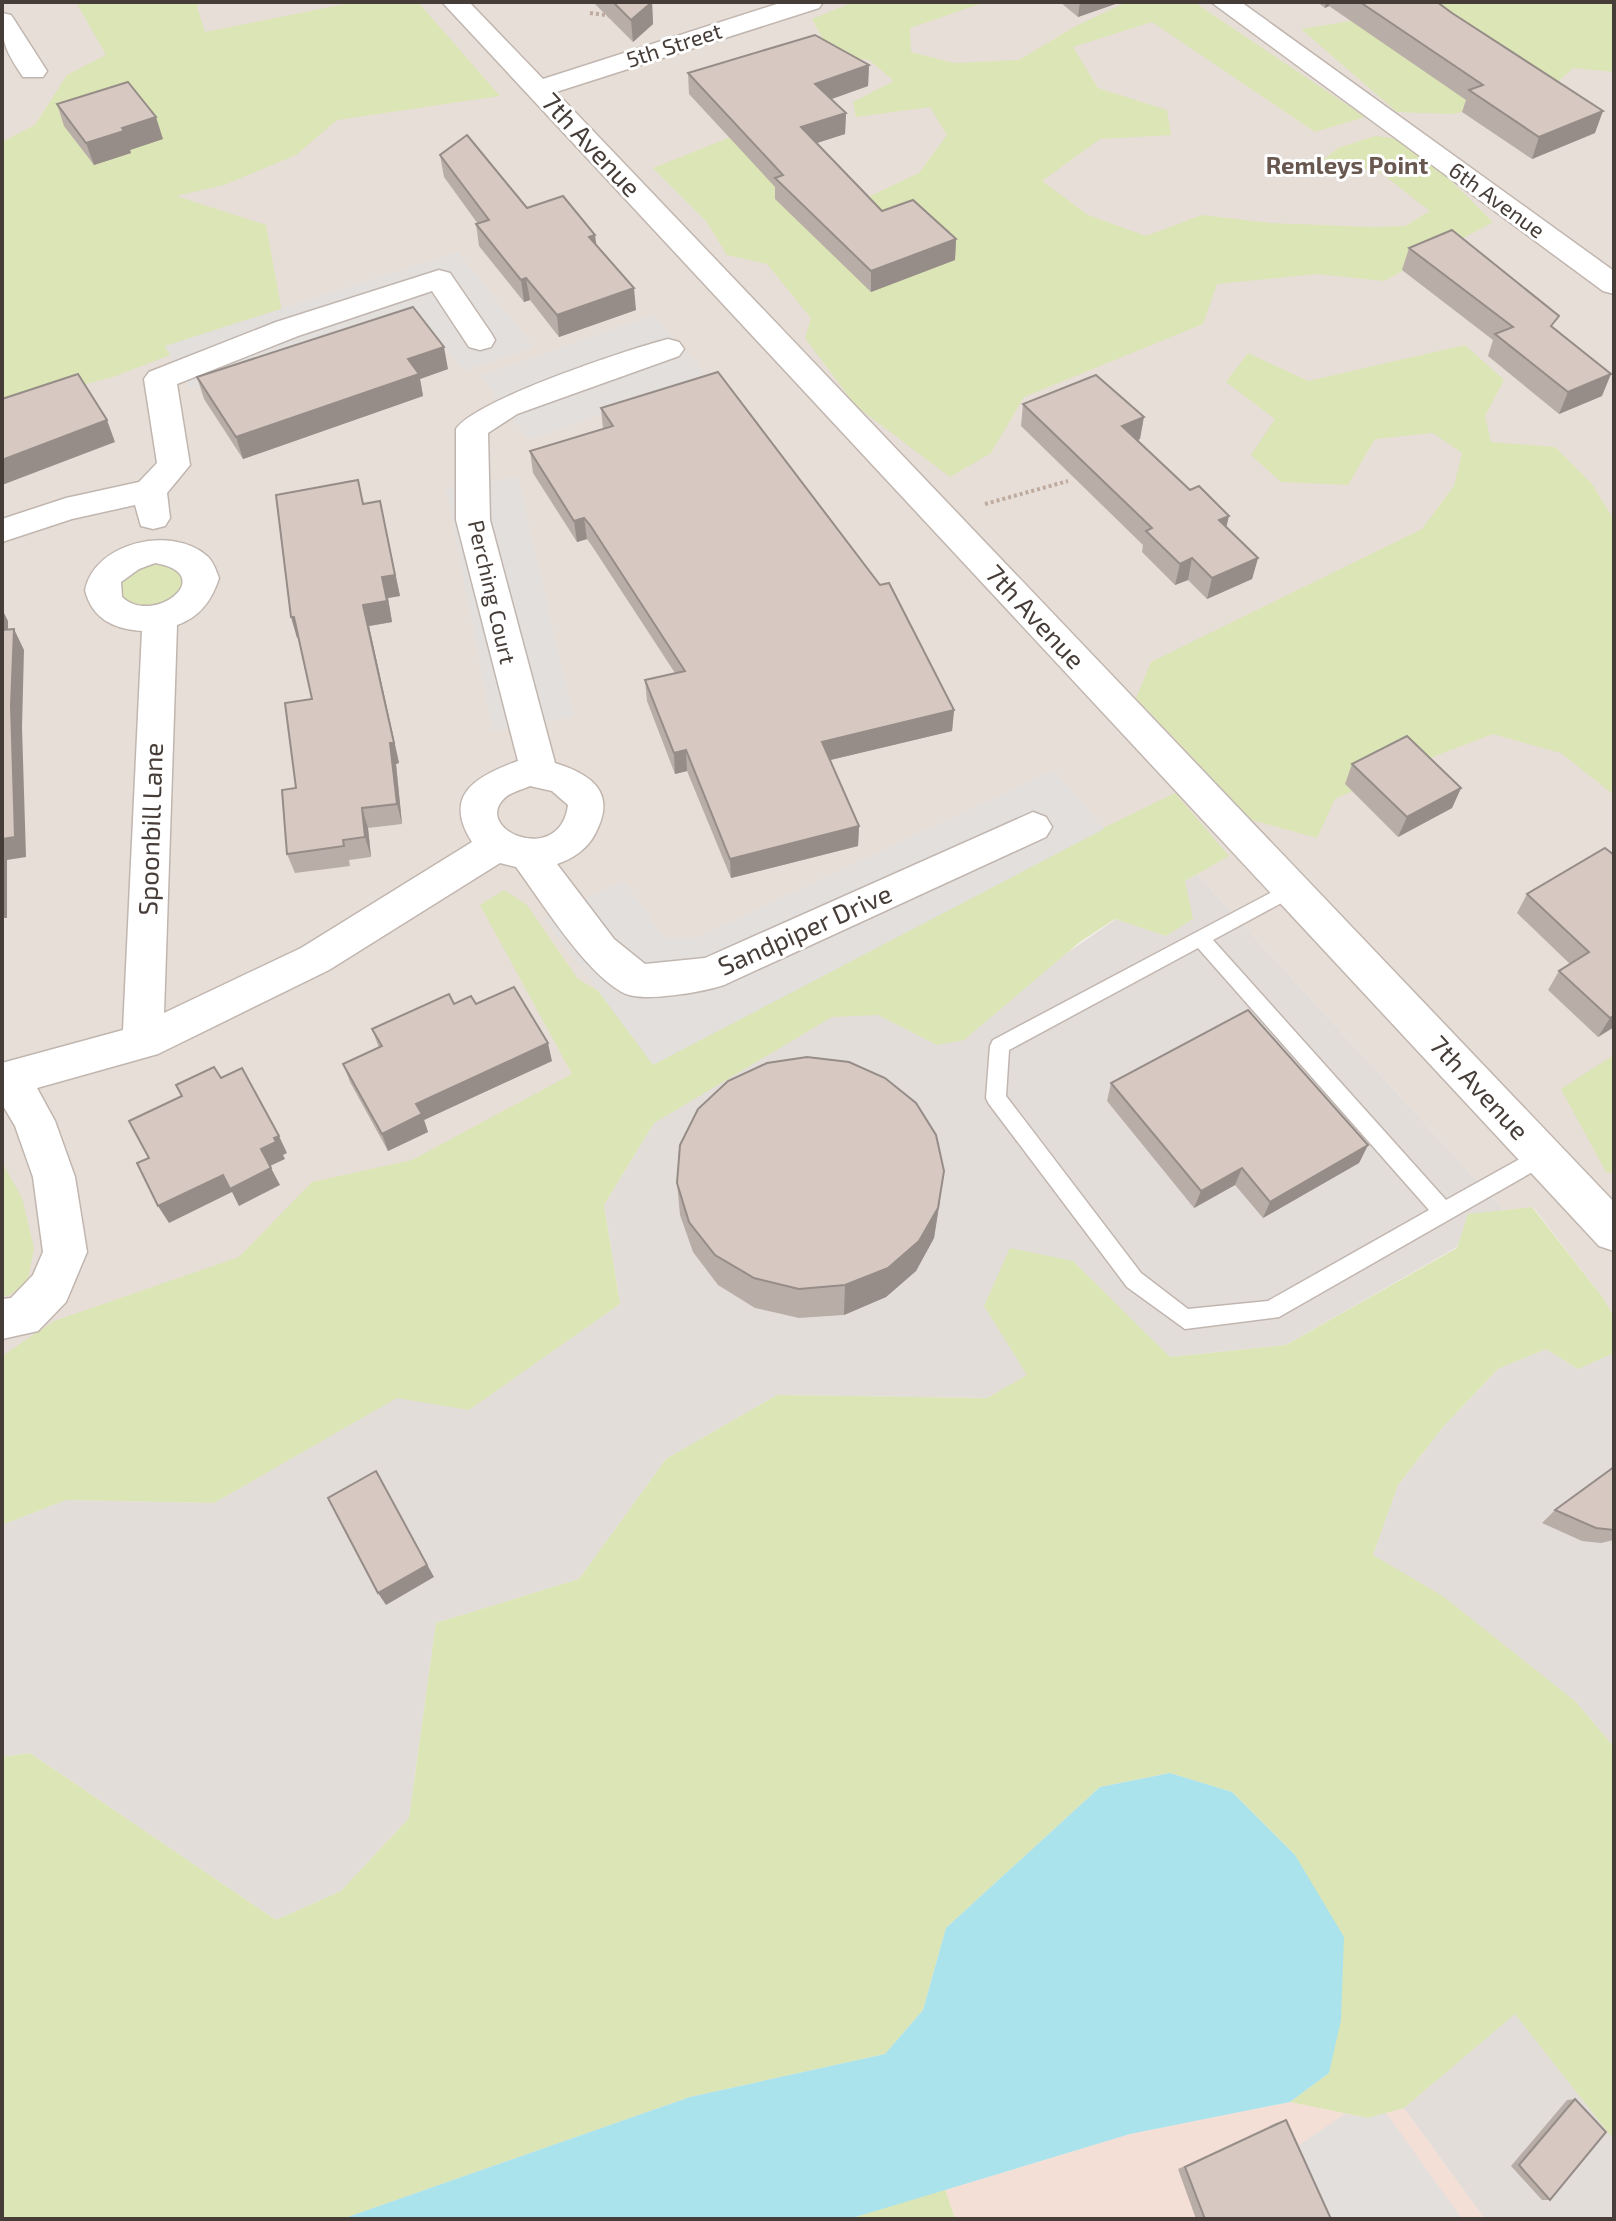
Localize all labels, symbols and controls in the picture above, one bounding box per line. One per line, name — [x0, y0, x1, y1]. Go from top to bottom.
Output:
street label: 5th Street — [623, 16, 725, 72]
street label: 7th Avenue — [536, 86, 648, 202]
district label: Remleys Point — [1266, 150, 1428, 179]
street label: 6th Avenue — [1445, 156, 1550, 243]
street label: Perching Court — [464, 517, 522, 666]
street label: 7th Avenue — [980, 558, 1092, 674]
street label: Spoonbill Lane — [131, 742, 168, 916]
street label: Sandpiper Drive — [713, 876, 896, 981]
street label: 7th Avenue — [1424, 1029, 1536, 1145]

